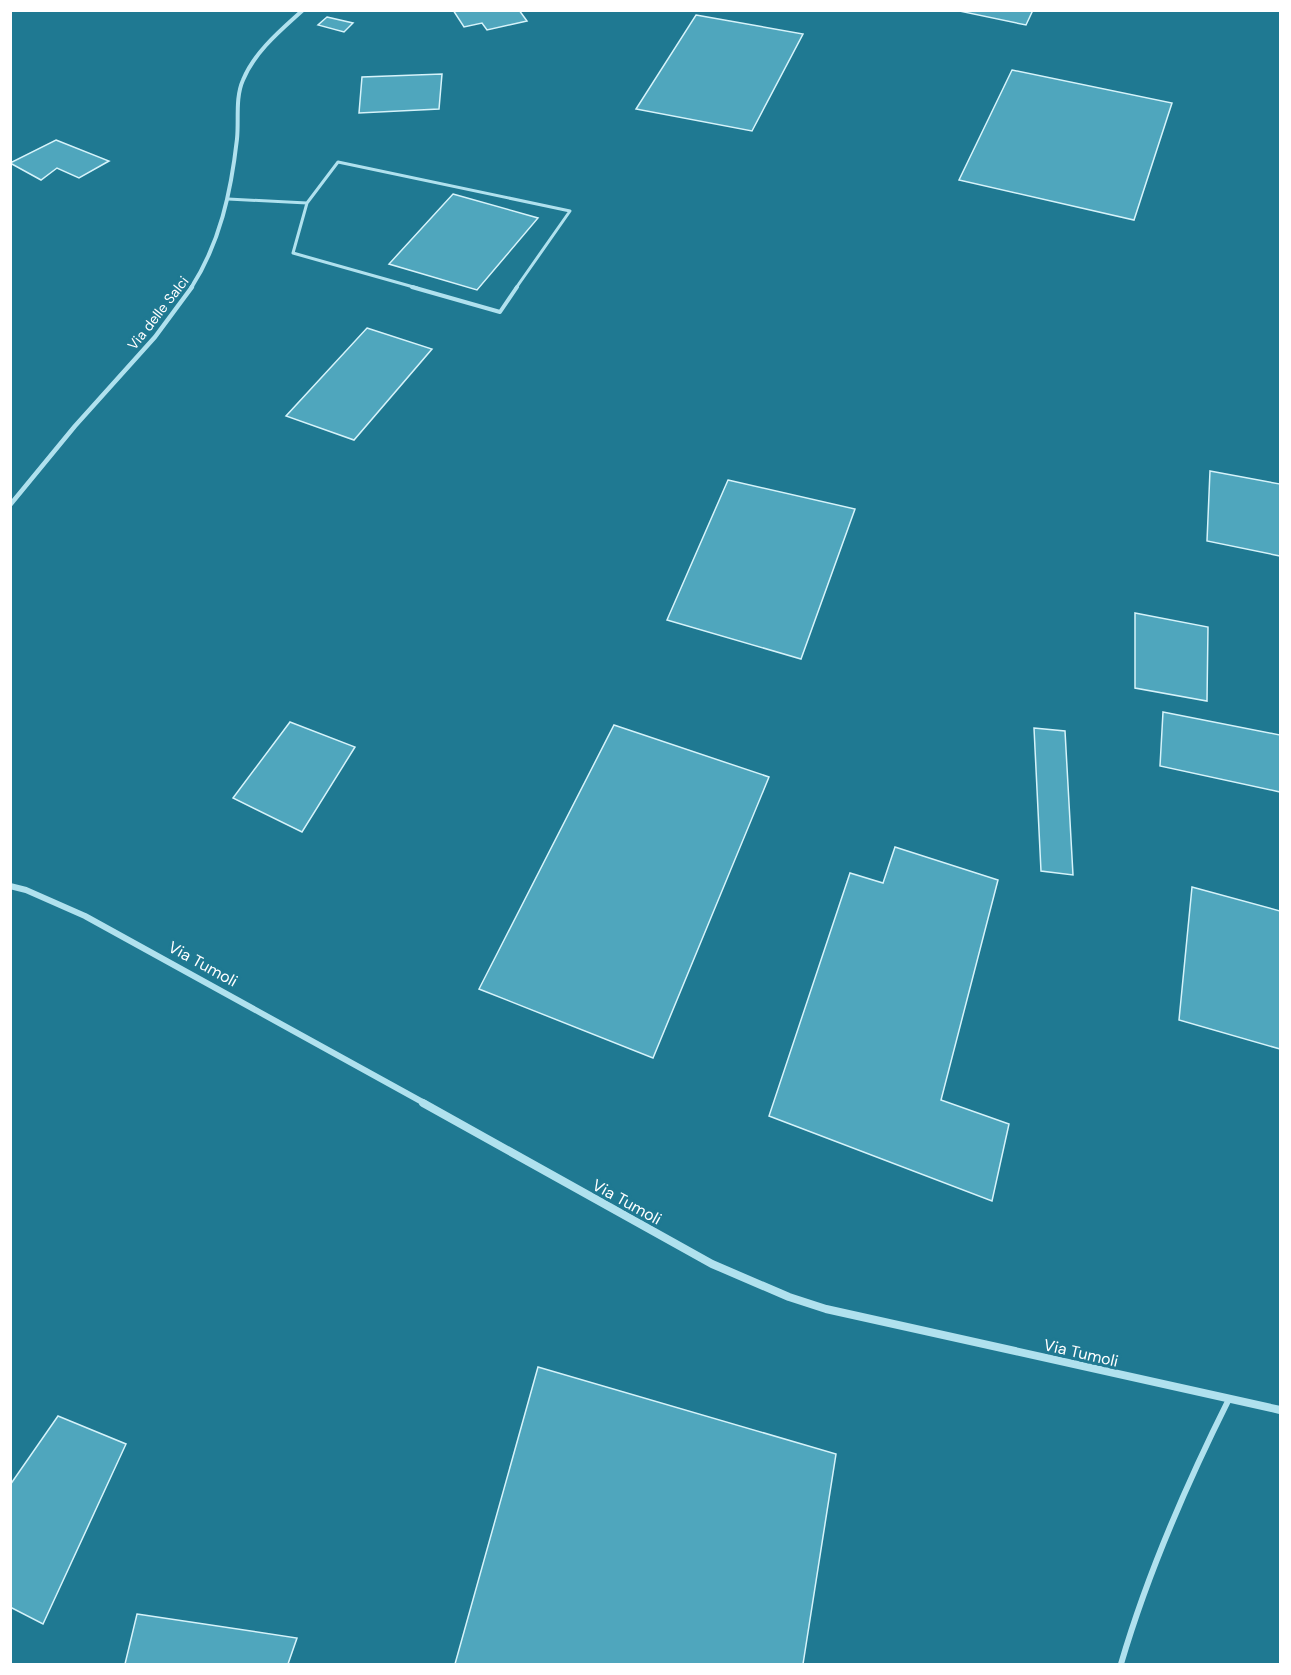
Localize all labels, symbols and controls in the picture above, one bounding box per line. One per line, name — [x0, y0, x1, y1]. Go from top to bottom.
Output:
street label: Via delle Salci — [124, 272, 192, 354]
street label: Via Tumoli — [165, 936, 241, 992]
street label: Via Tumoli — [589, 1174, 665, 1230]
street label: Via Tumoli — [1042, 1334, 1120, 1372]

